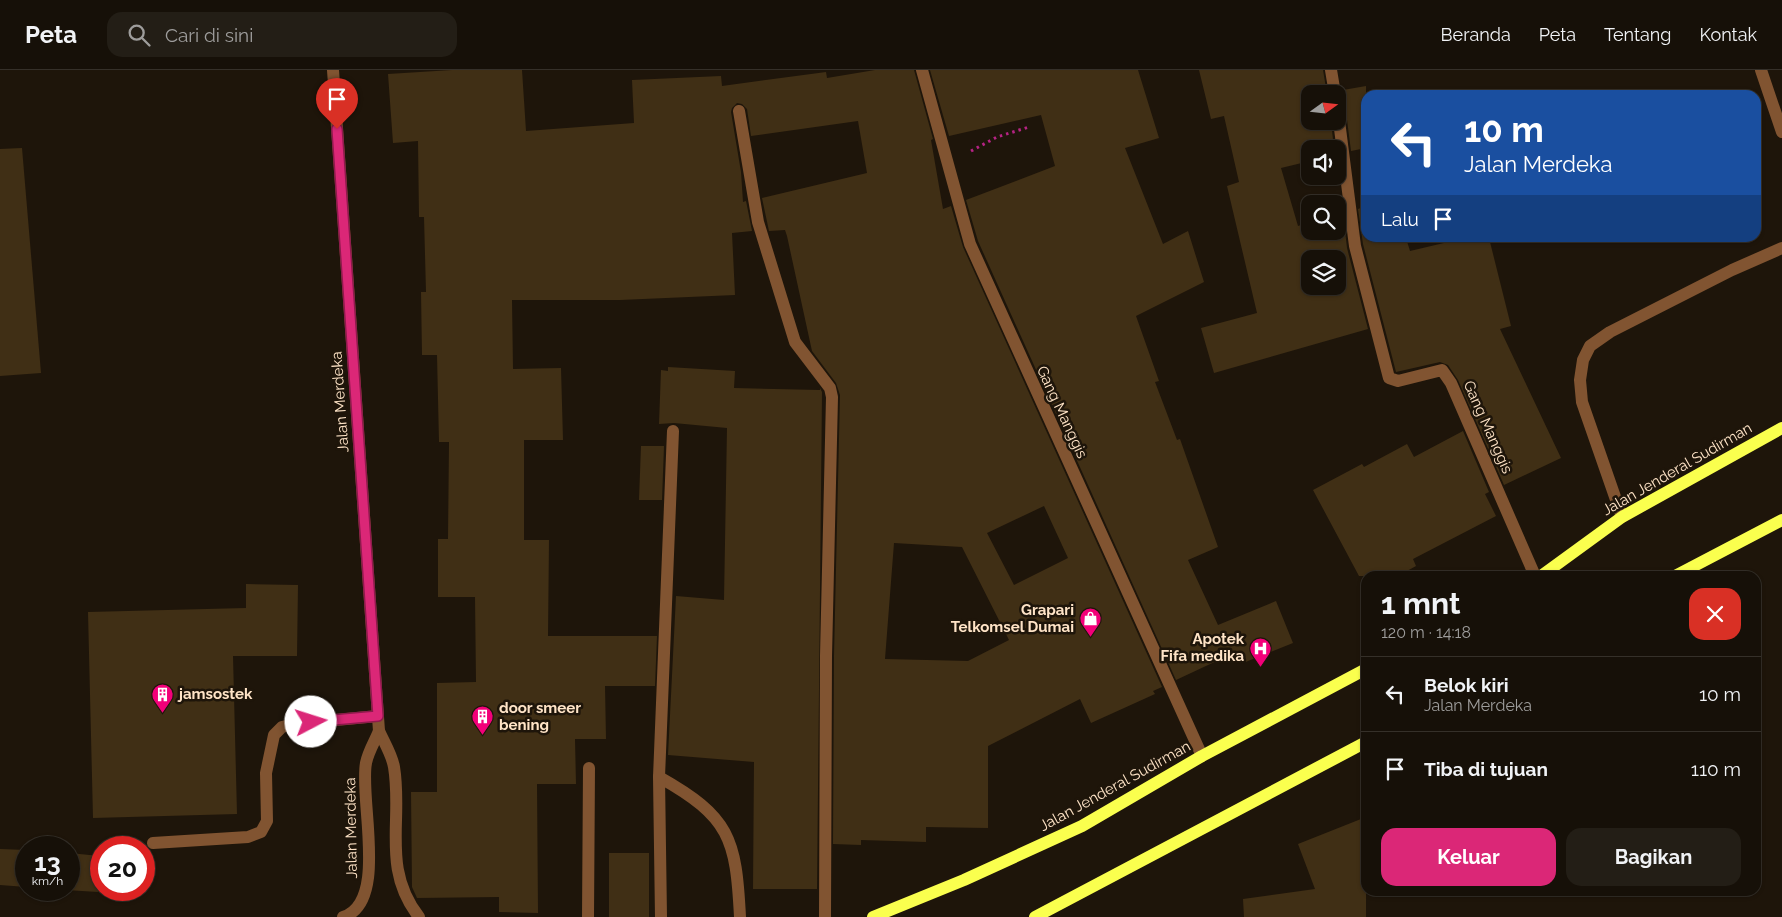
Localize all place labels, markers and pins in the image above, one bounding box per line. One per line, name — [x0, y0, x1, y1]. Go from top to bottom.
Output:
pin — [316, 78, 358, 129]
place label: Grapari Telkomsel Dumai — [951, 601, 1074, 636]
shop icon: Grapari Telkomsel Dumai — [1078, 607, 1102, 638]
place label: Apotek Fifa medika — [1160, 630, 1245, 665]
hospital icon: Apotek Fifa medika — [1248, 636, 1272, 667]
building icon: jamsostek — [151, 682, 175, 713]
place label: jamsostek — [177, 685, 253, 703]
place label: door smeer bening — [499, 699, 581, 734]
building icon: door smeer bening — [471, 705, 495, 736]

